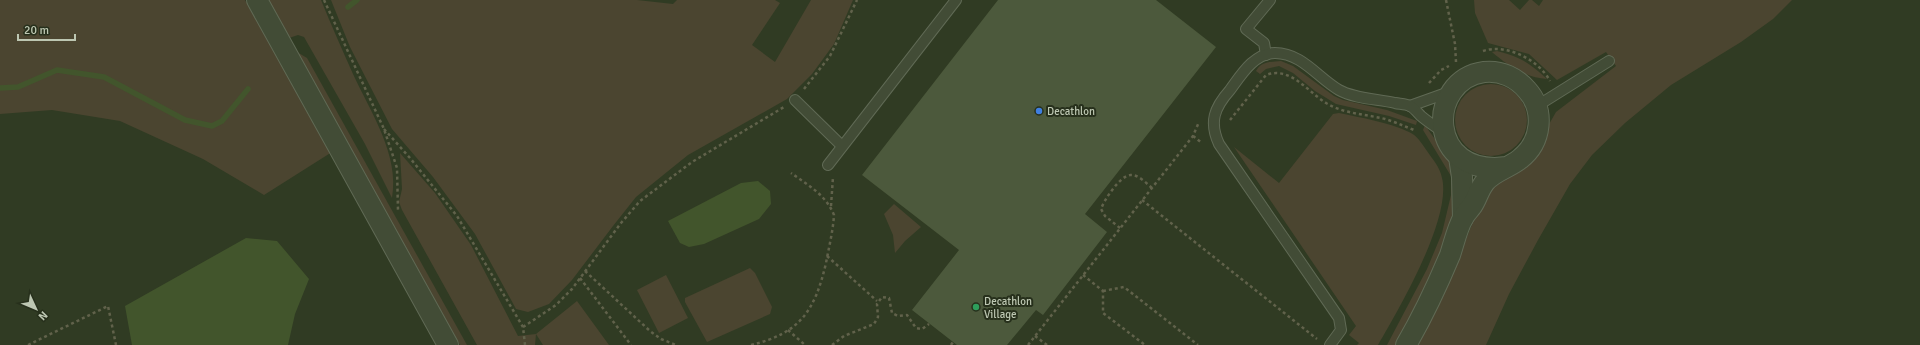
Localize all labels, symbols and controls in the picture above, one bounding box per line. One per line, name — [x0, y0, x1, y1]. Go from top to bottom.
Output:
scale bar — [18, 16, 75, 42]
text: 20 m — [24, 23, 49, 38]
place label: Decathlon — [1047, 105, 1095, 118]
marker: Decathlon — [1034, 106, 1044, 116]
north arrow — [16, 289, 56, 329]
place label: Decathlon Village — [984, 295, 1032, 321]
marker: Decathlon Village — [971, 302, 981, 312]
text: N — [35, 308, 50, 323]

